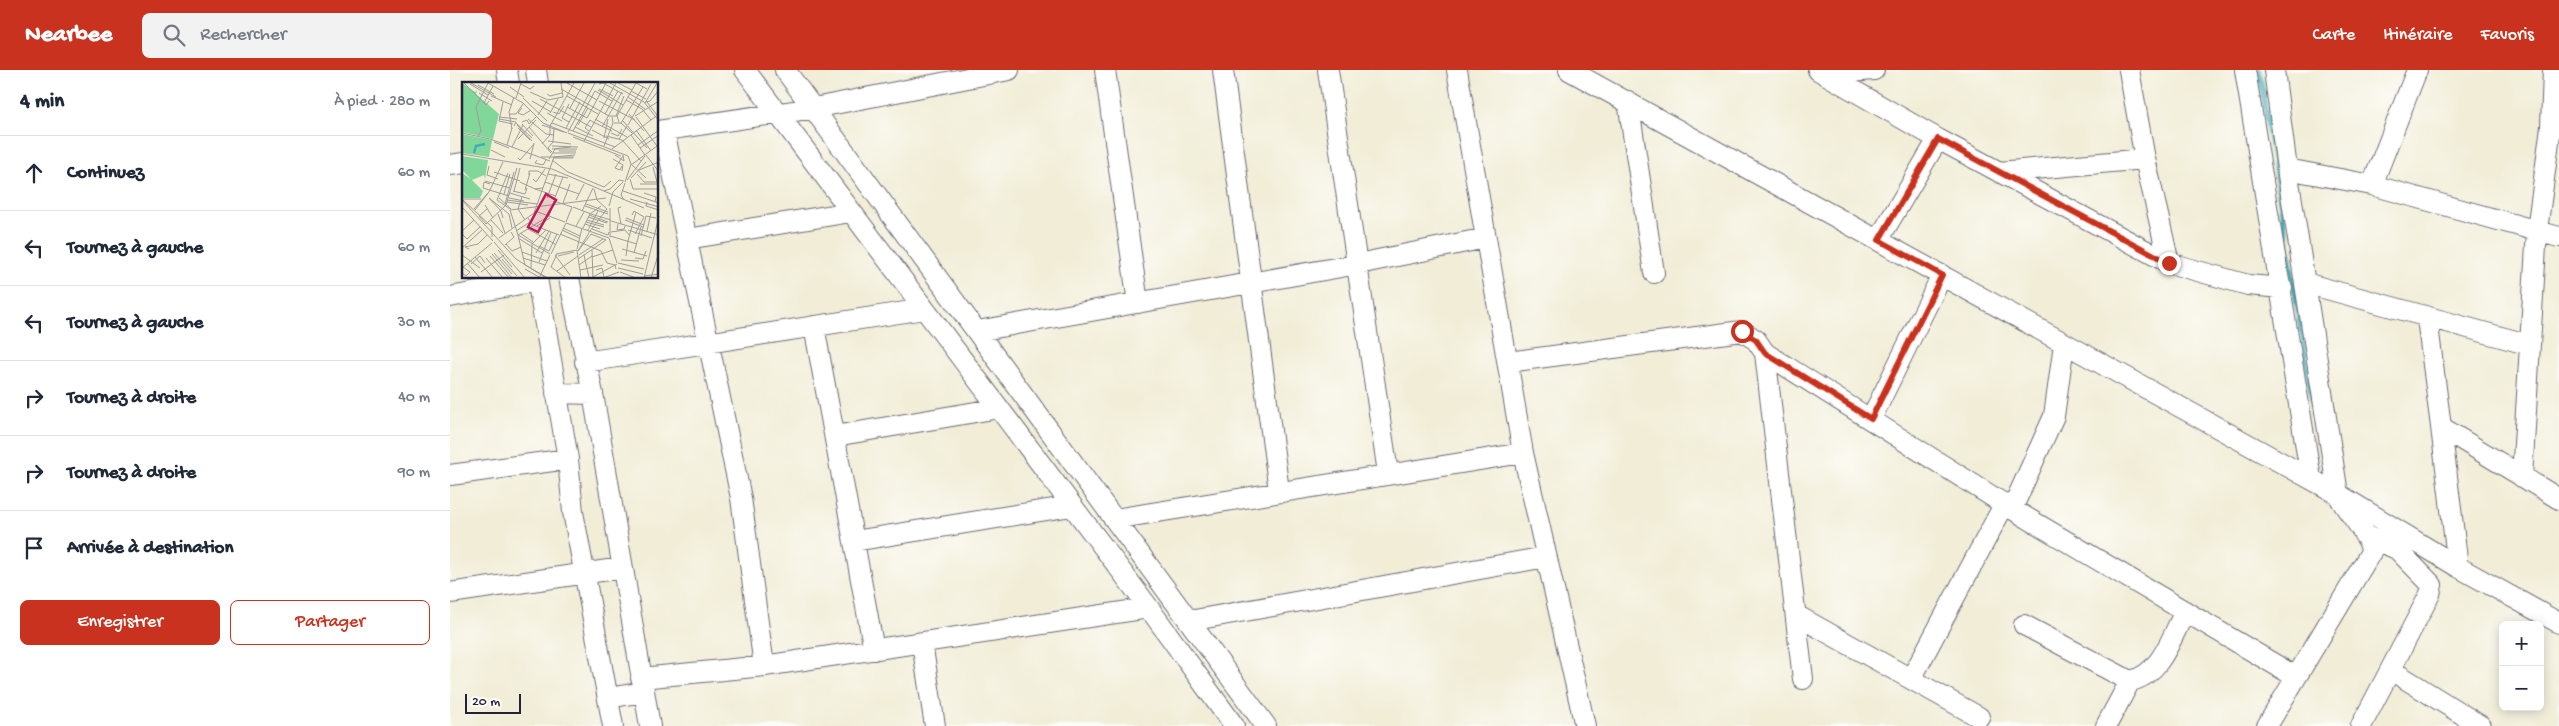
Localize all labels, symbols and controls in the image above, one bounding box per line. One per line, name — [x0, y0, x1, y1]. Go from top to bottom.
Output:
search box — [142, 13, 492, 58]
text: Nearbee — [25, 21, 112, 50]
icon: search — [160, 21, 188, 49]
text: Rechercher — [200, 24, 286, 47]
text: Carte — [2312, 25, 2355, 46]
text: Itinéraire — [2383, 25, 2453, 46]
text: Favoris — [2481, 25, 2534, 46]
inset map — [462, 82, 659, 279]
text: 4 min — [20, 90, 64, 115]
text: À pied · 280 m — [334, 93, 430, 112]
icon: ahead — [20, 159, 48, 187]
text: Continuez — [67, 162, 144, 185]
text: 60 m — [398, 164, 430, 183]
icon: left — [20, 234, 48, 262]
text: Tournez à gauche — [67, 237, 203, 260]
text: 60 m — [398, 239, 430, 258]
route end — [2158, 252, 2181, 275]
icon: left — [20, 309, 48, 337]
text: Tournez à gauche — [67, 312, 203, 335]
text: 30 m — [397, 314, 430, 333]
route start — [1731, 320, 1754, 343]
icon: right — [20, 384, 48, 412]
text: Tournez à droite — [67, 387, 196, 410]
text: 40 m — [398, 389, 430, 408]
icon: right — [20, 459, 48, 487]
text: Tournez à droite — [67, 462, 196, 485]
text: 90 m — [398, 464, 430, 483]
icon: arrive — [20, 534, 48, 562]
text: Arrivée à destination — [67, 537, 233, 560]
button: Enregistrer — [20, 600, 220, 645]
button: Partager — [230, 600, 430, 645]
map controls — [2499, 621, 2544, 711]
button: + — [2499, 621, 2544, 666]
button: − — [2499, 666, 2544, 711]
scale bar — [465, 691, 521, 714]
text: 20 m — [472, 694, 500, 711]

